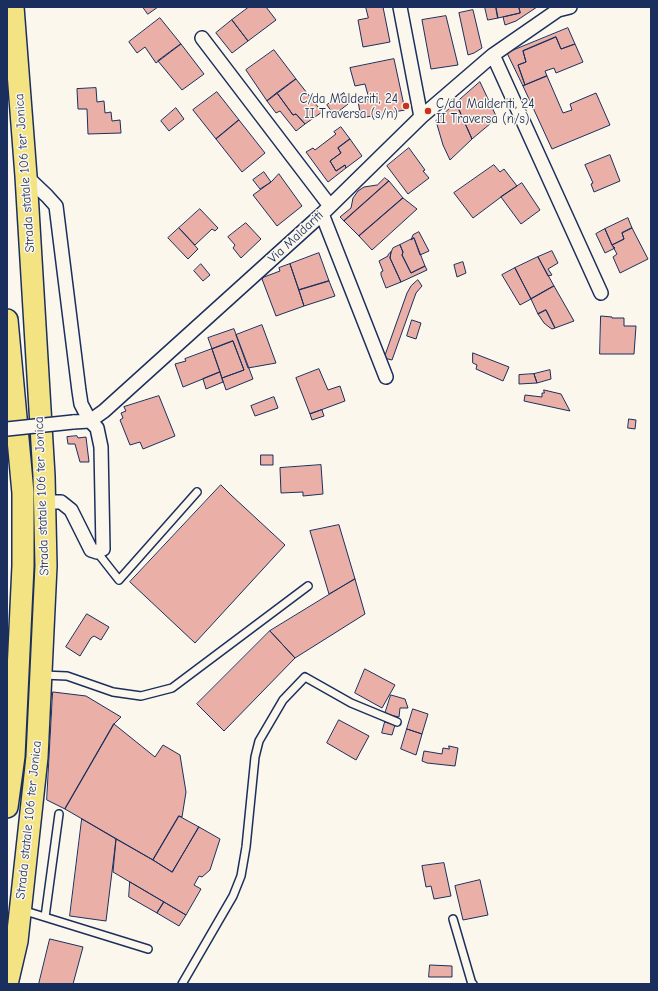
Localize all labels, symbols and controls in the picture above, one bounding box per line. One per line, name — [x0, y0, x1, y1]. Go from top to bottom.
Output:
place label: C/da Malderiti, 24 II Traversa (s/n) — [299, 91, 398, 122]
street label: Strada statale 106 ter Jonica — [12, 93, 38, 253]
place label: C/da Malderiti, 24 II Traversa (n/s) — [436, 96, 535, 127]
marker: C/da Malderiti, 24 II Traversa (s/n) — [401, 101, 411, 111]
marker: C/da Malderiti, 24 II Traversa (n/s) — [423, 106, 433, 116]
street label: Via Maldariti — [265, 207, 327, 267]
street label: Strada statale 106 ter Jonica — [31, 416, 53, 576]
street label: Strada statale 106 ter Jonica — [13, 740, 45, 900]

